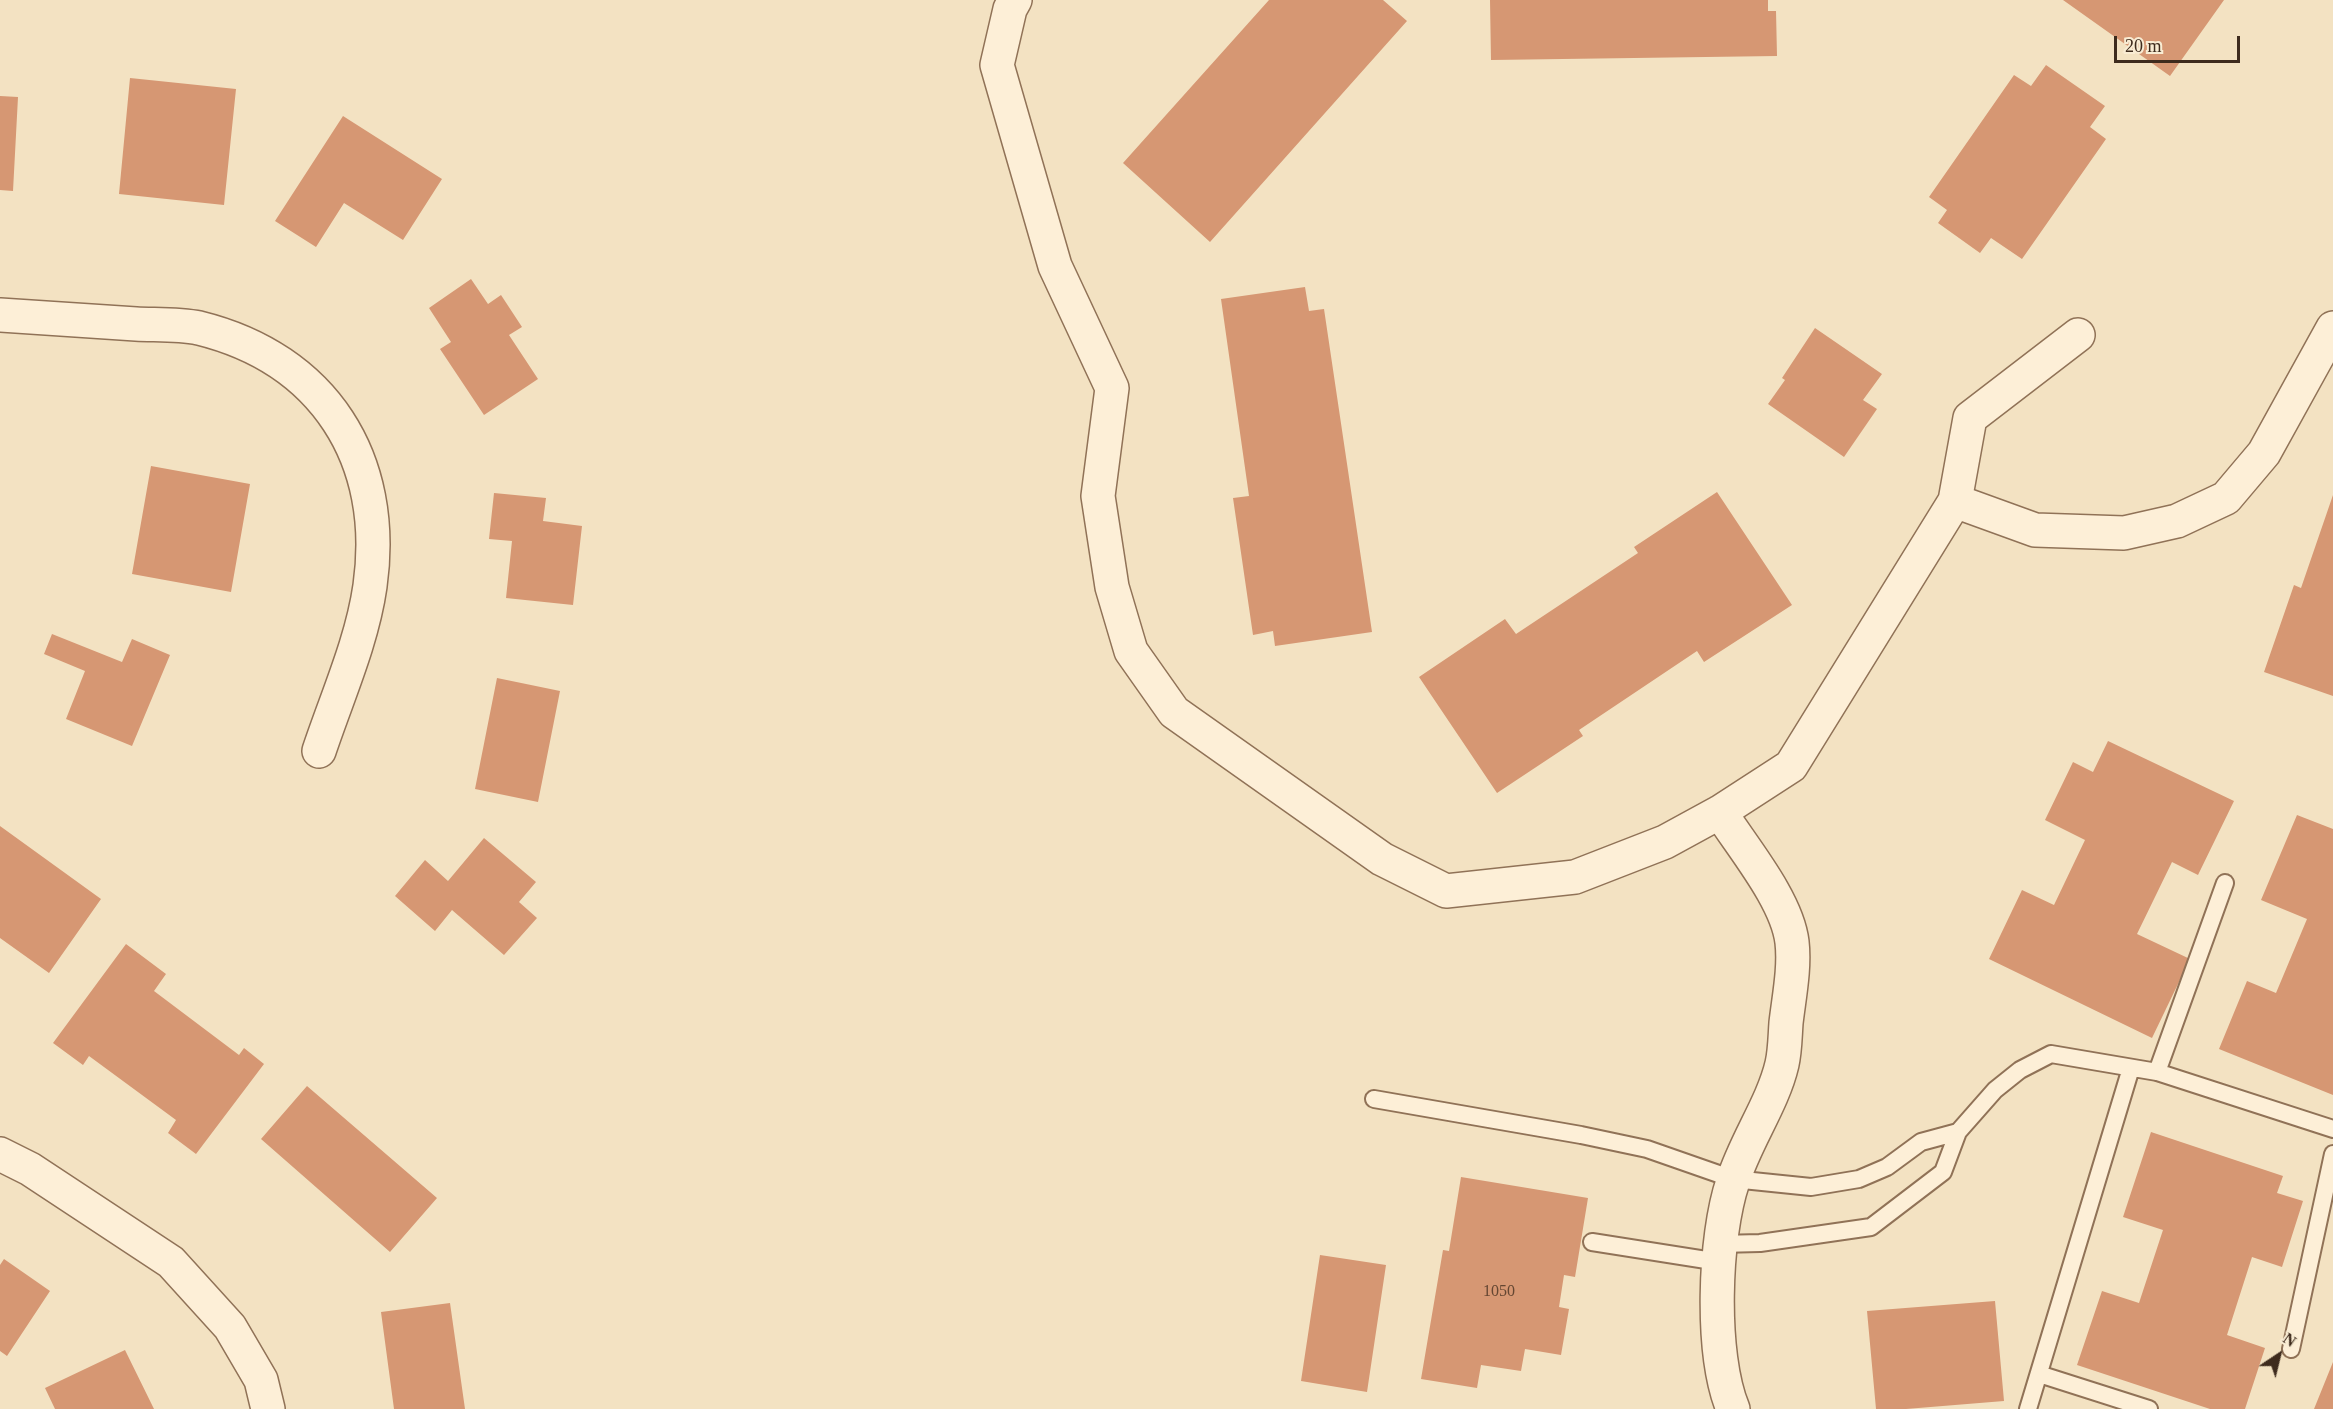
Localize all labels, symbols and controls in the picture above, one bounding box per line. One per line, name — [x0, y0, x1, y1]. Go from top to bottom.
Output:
scale bar — [2117, 24, 2243, 62]
text: 20 m — [2125, 36, 2162, 56]
house number: 1050 — [1483, 1282, 1515, 1302]
north arrow — [2249, 1325, 2309, 1385]
text: N — [2280, 1330, 2299, 1350]

